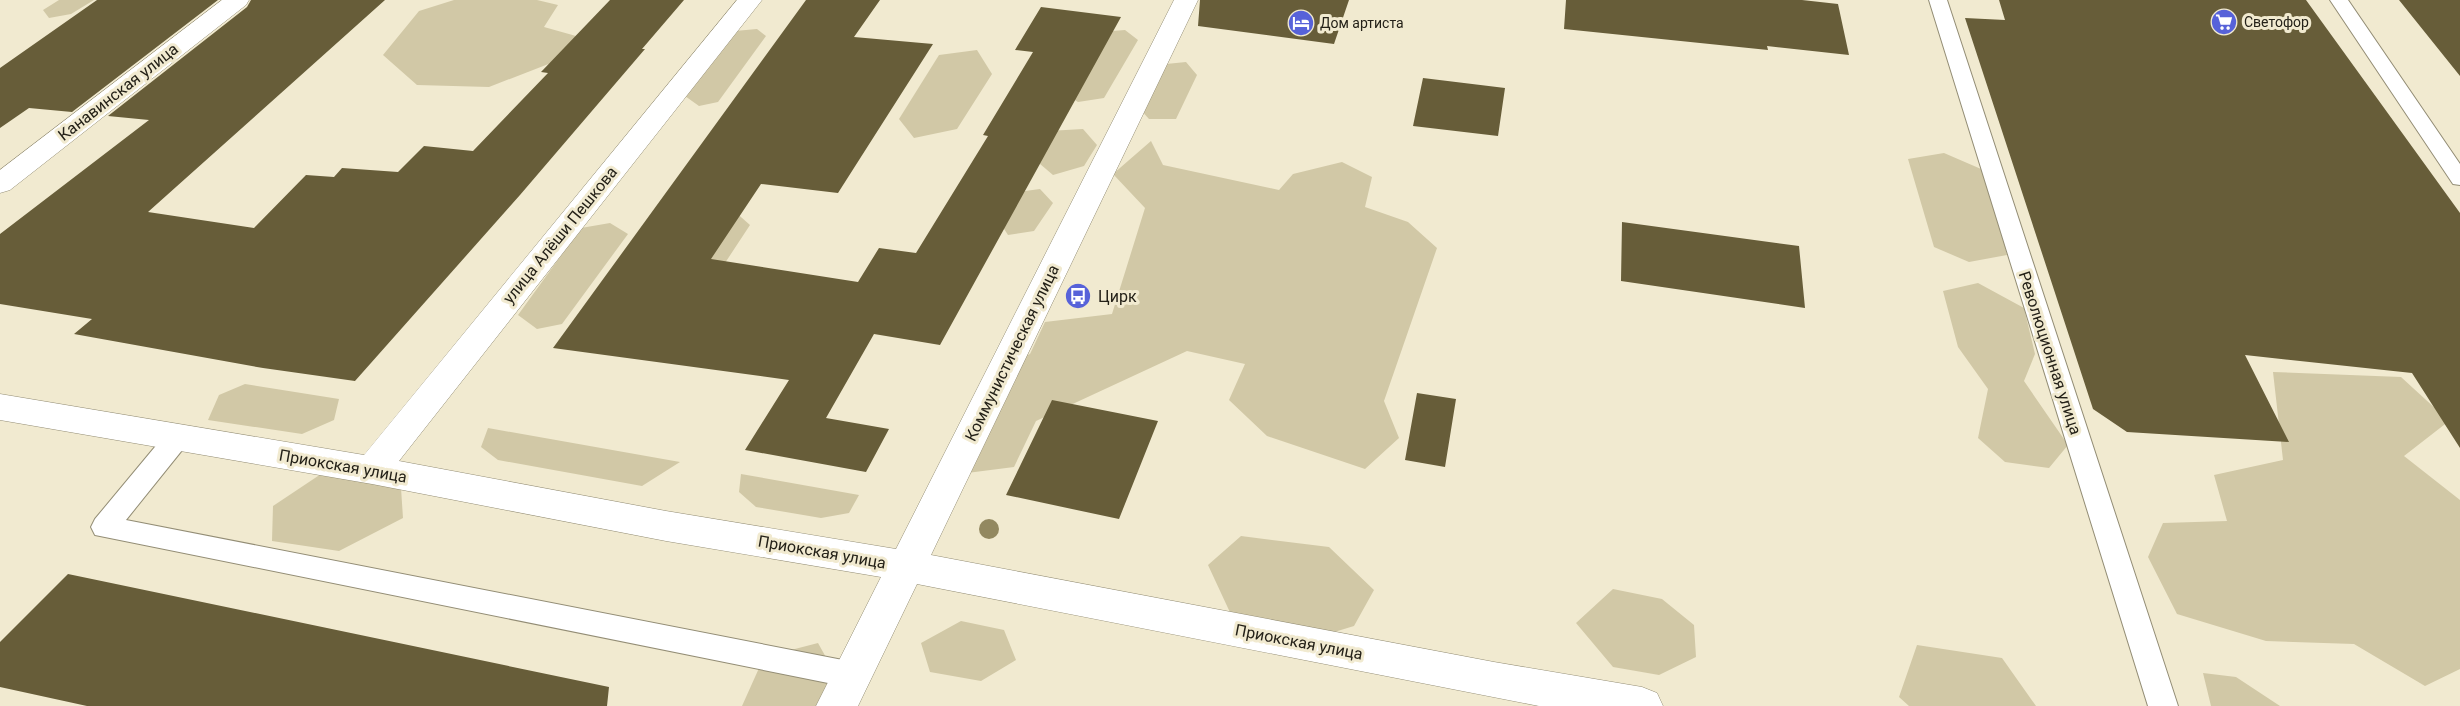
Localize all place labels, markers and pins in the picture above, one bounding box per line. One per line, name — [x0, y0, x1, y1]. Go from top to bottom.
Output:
supermarket icon: Светофор — [2209, 7, 2239, 37]
hotel icon: Дом артиста — [1286, 8, 1316, 38]
place label: Светофор — [2244, 14, 2309, 30]
place label: Дом артиста — [1320, 15, 1404, 31]
bus stop icon: Цирк — [1063, 281, 1093, 311]
place label: Цирк — [1098, 287, 1137, 306]

